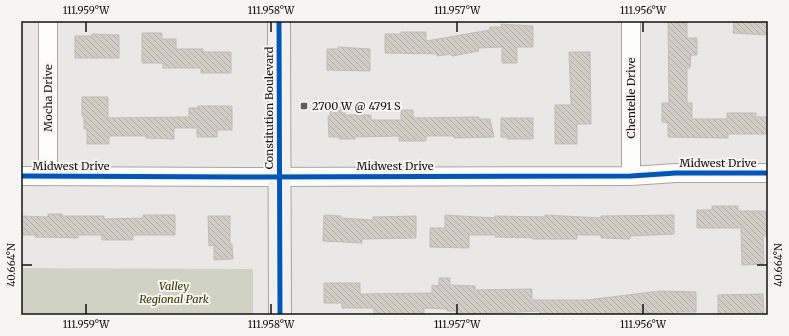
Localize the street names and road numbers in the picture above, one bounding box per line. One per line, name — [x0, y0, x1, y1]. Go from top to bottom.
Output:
street label: Constitution Boulevard — [262, 46, 276, 169]
street label: Chentelle Drive — [624, 57, 638, 138]
street label: Mocha Drive — [41, 64, 55, 132]
street label: Midwest Drive — [680, 156, 757, 170]
street label: Midwest Drive — [33, 159, 110, 173]
street label: Midwest Drive — [357, 159, 434, 173]

